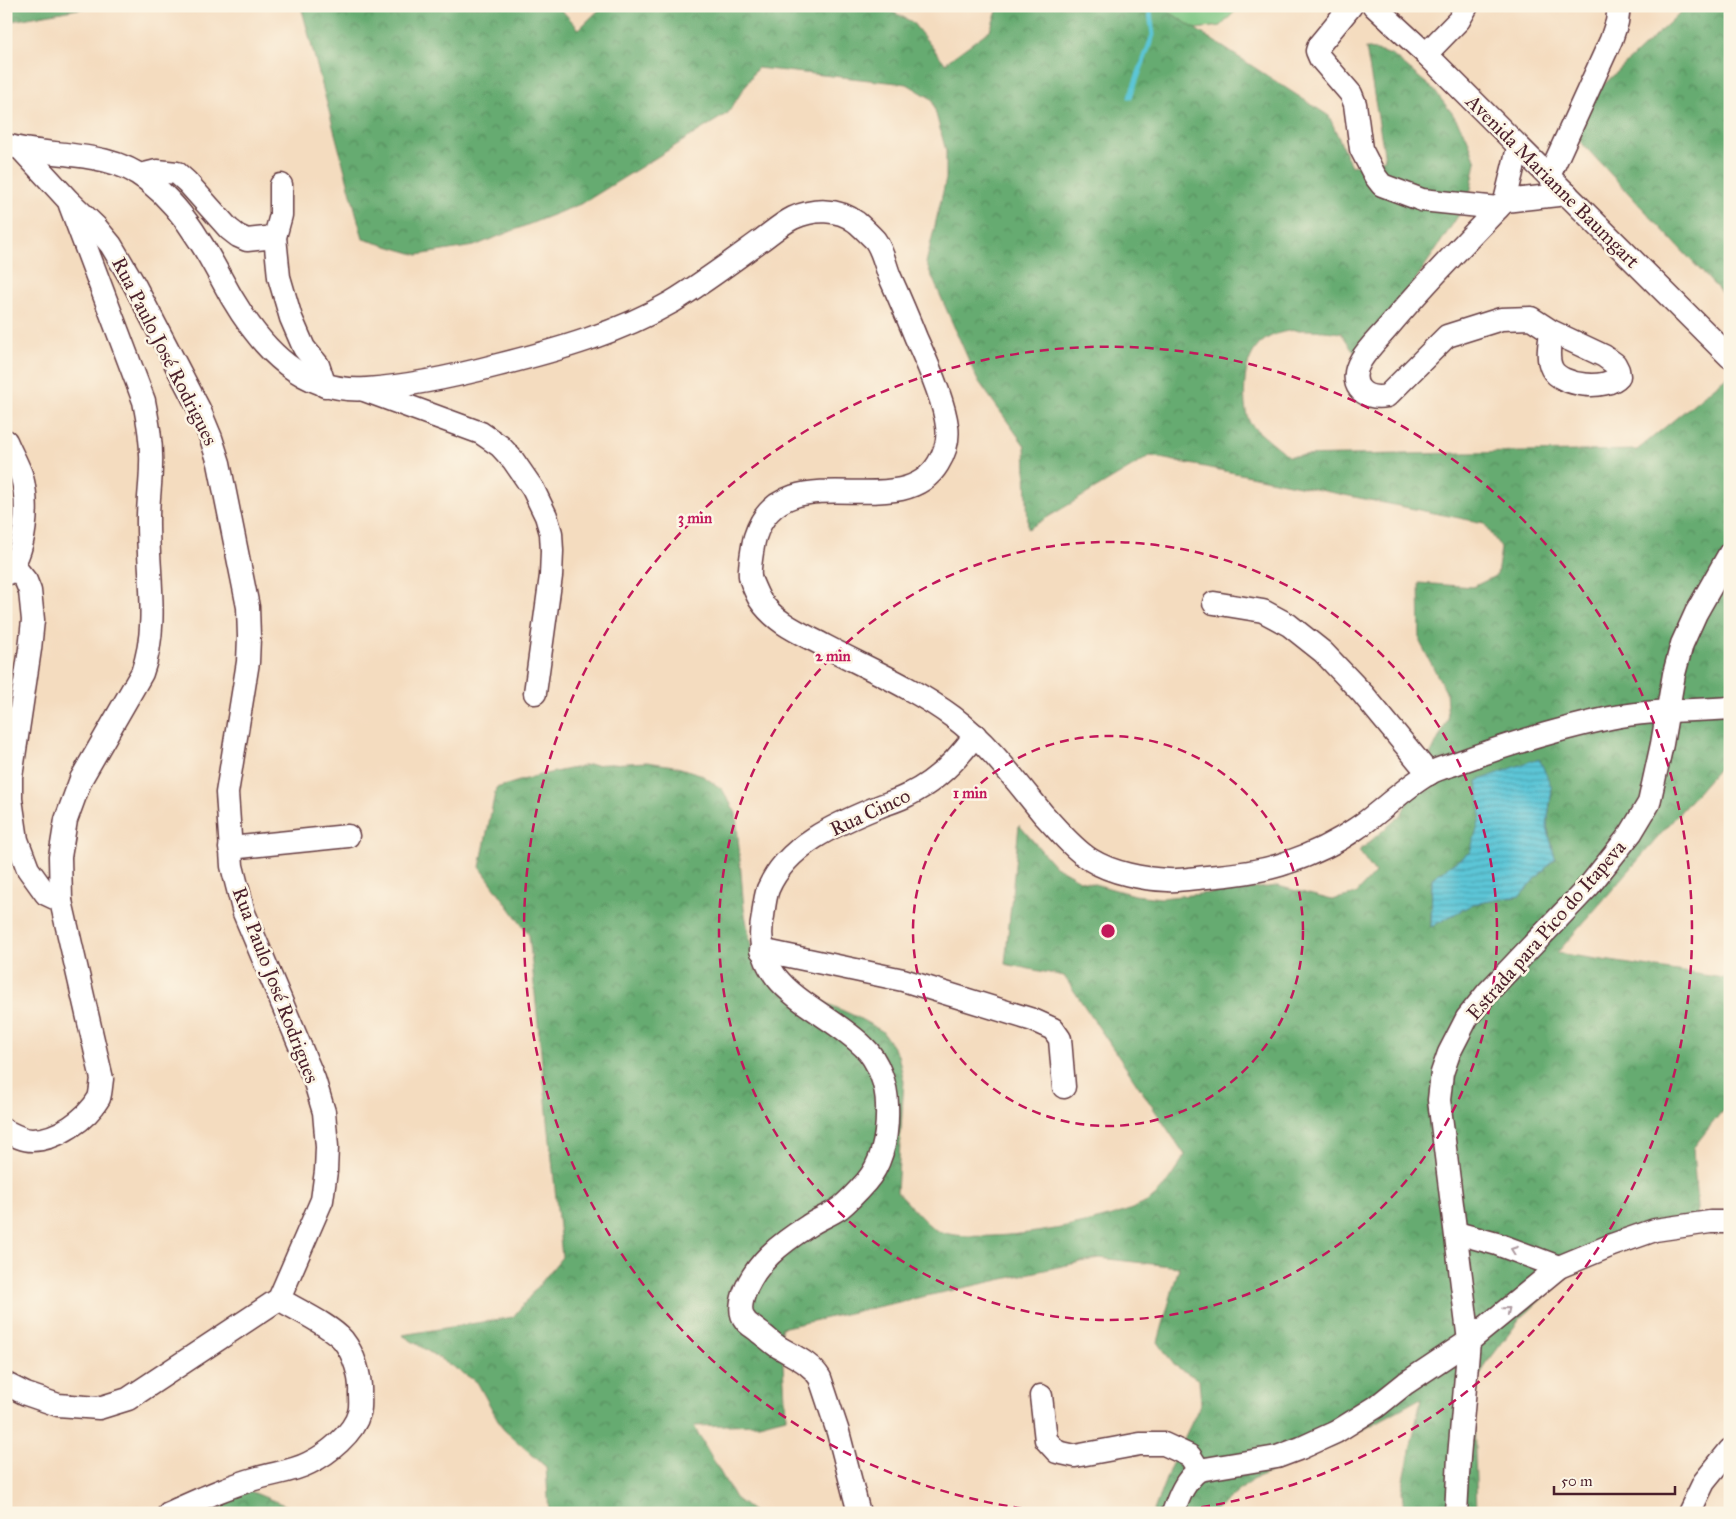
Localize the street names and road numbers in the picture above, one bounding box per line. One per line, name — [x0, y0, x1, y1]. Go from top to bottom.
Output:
street label: Avenida Marianne Baumgart — [1460, 88, 1645, 274]
street label: Rua Paulo José Rodrigues — [106, 253, 223, 450]
street label: Rua Cinco — [826, 783, 914, 841]
street label: Estrada para Pico do Itapeva — [1461, 835, 1631, 1025]
street label: Rua Paulo José Rodrigues — [227, 884, 325, 1087]

